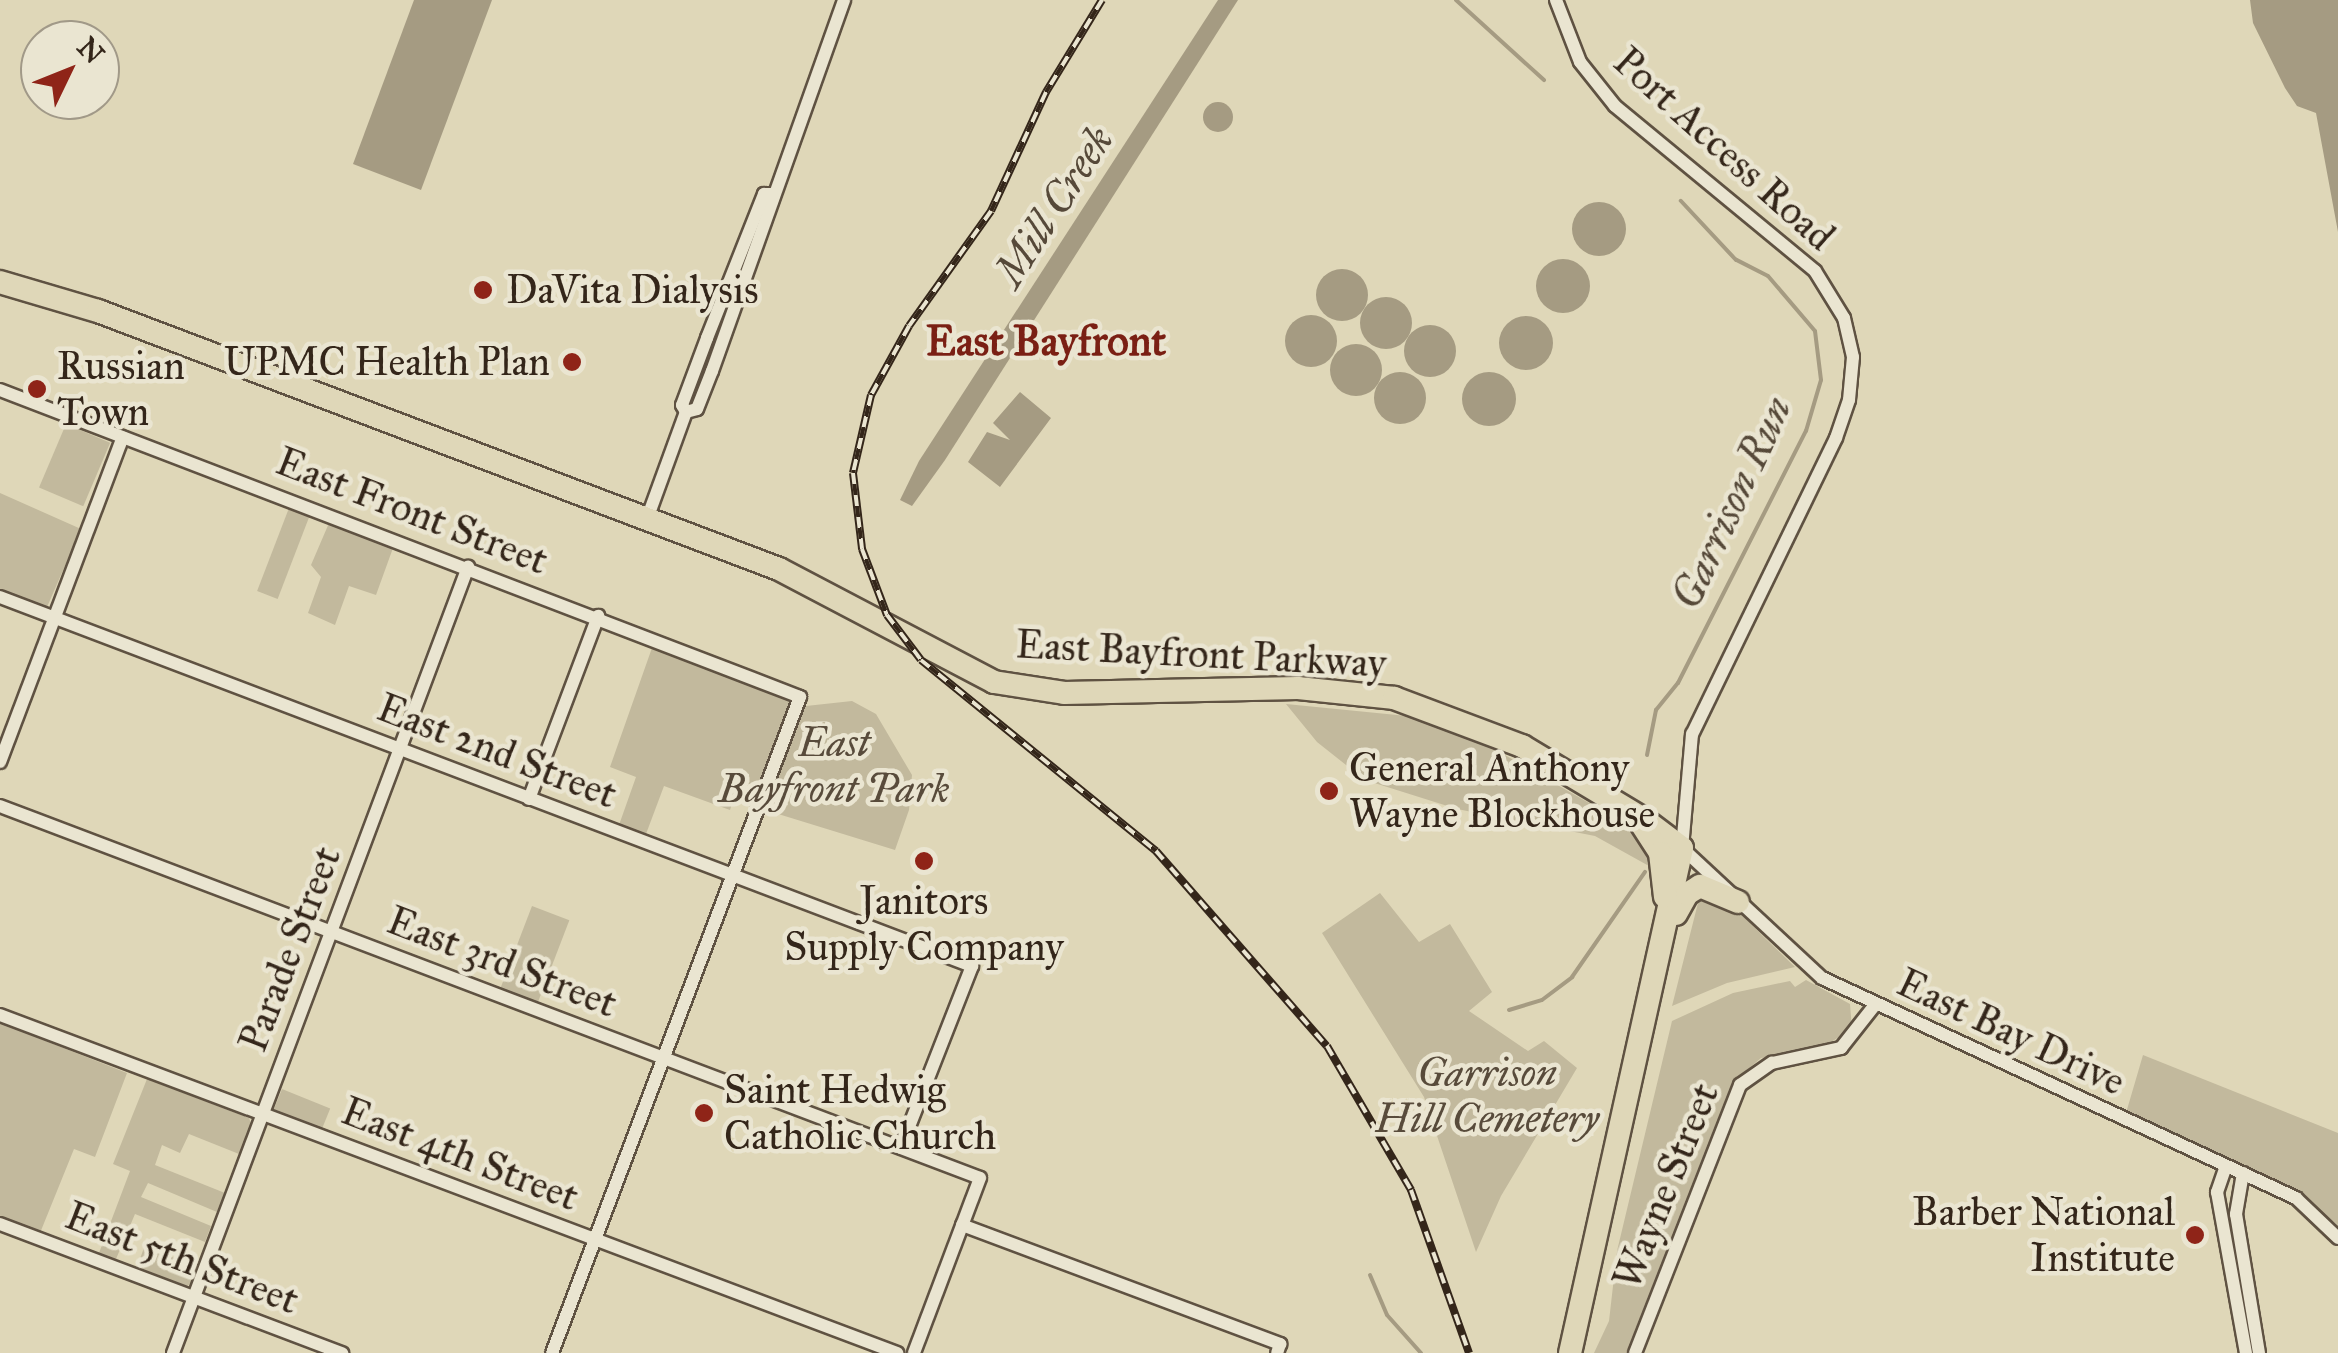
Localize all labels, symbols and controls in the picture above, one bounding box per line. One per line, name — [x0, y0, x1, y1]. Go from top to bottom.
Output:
north arrow — [20, 20, 120, 120]
text: N — [70, 30, 112, 71]
street label: Port Access Road — [1604, 37, 1844, 261]
water label: Mill Creek — [984, 117, 1124, 295]
place label: DaVita Dialysis — [506, 266, 758, 314]
marker: DaVita Dialysis — [470, 277, 496, 303]
district label: East Bayfront — [926, 316, 1166, 366]
place label: UPMC Health Plan — [224, 338, 550, 386]
place label: Russian Town — [57, 342, 185, 436]
marker: UPMC Health Plan — [559, 349, 585, 375]
marker: Russian Town — [26, 378, 48, 400]
water label: Garrison Run — [1661, 389, 1803, 617]
street label: East Front Street — [269, 437, 555, 585]
street label: East Bayfront Parkway — [1014, 620, 1388, 688]
street label: East 2nd Street — [371, 683, 623, 819]
park label: East Bayfront Park — [719, 719, 949, 813]
place label: General Anthony Wayne Blockhouse — [1349, 744, 1655, 838]
marker: General Anthony Wayne Blockhouse — [1318, 780, 1340, 802]
street label: Parade Street — [229, 840, 351, 1058]
marker: Janitors Supply Company — [913, 850, 935, 872]
place label: Janitors Supply Company — [784, 877, 1064, 971]
street label: East 3rd Street — [381, 896, 623, 1028]
street label: East Bay Drive — [1890, 958, 2132, 1106]
park label: Garrison Hill Cemetery — [1375, 1049, 1599, 1143]
place label: Saint Hedwig Catholic Church — [724, 1066, 996, 1160]
street label: Wayne Street — [1603, 1076, 1729, 1296]
street label: East 4th Street — [335, 1087, 585, 1221]
marker: Saint Hedwig Catholic Church — [693, 1102, 715, 1124]
place label: Barber National Institute — [1912, 1188, 2175, 1282]
street label: East 5th Street — [59, 1192, 305, 1324]
marker: Barber National Institute — [2184, 1224, 2206, 1246]

